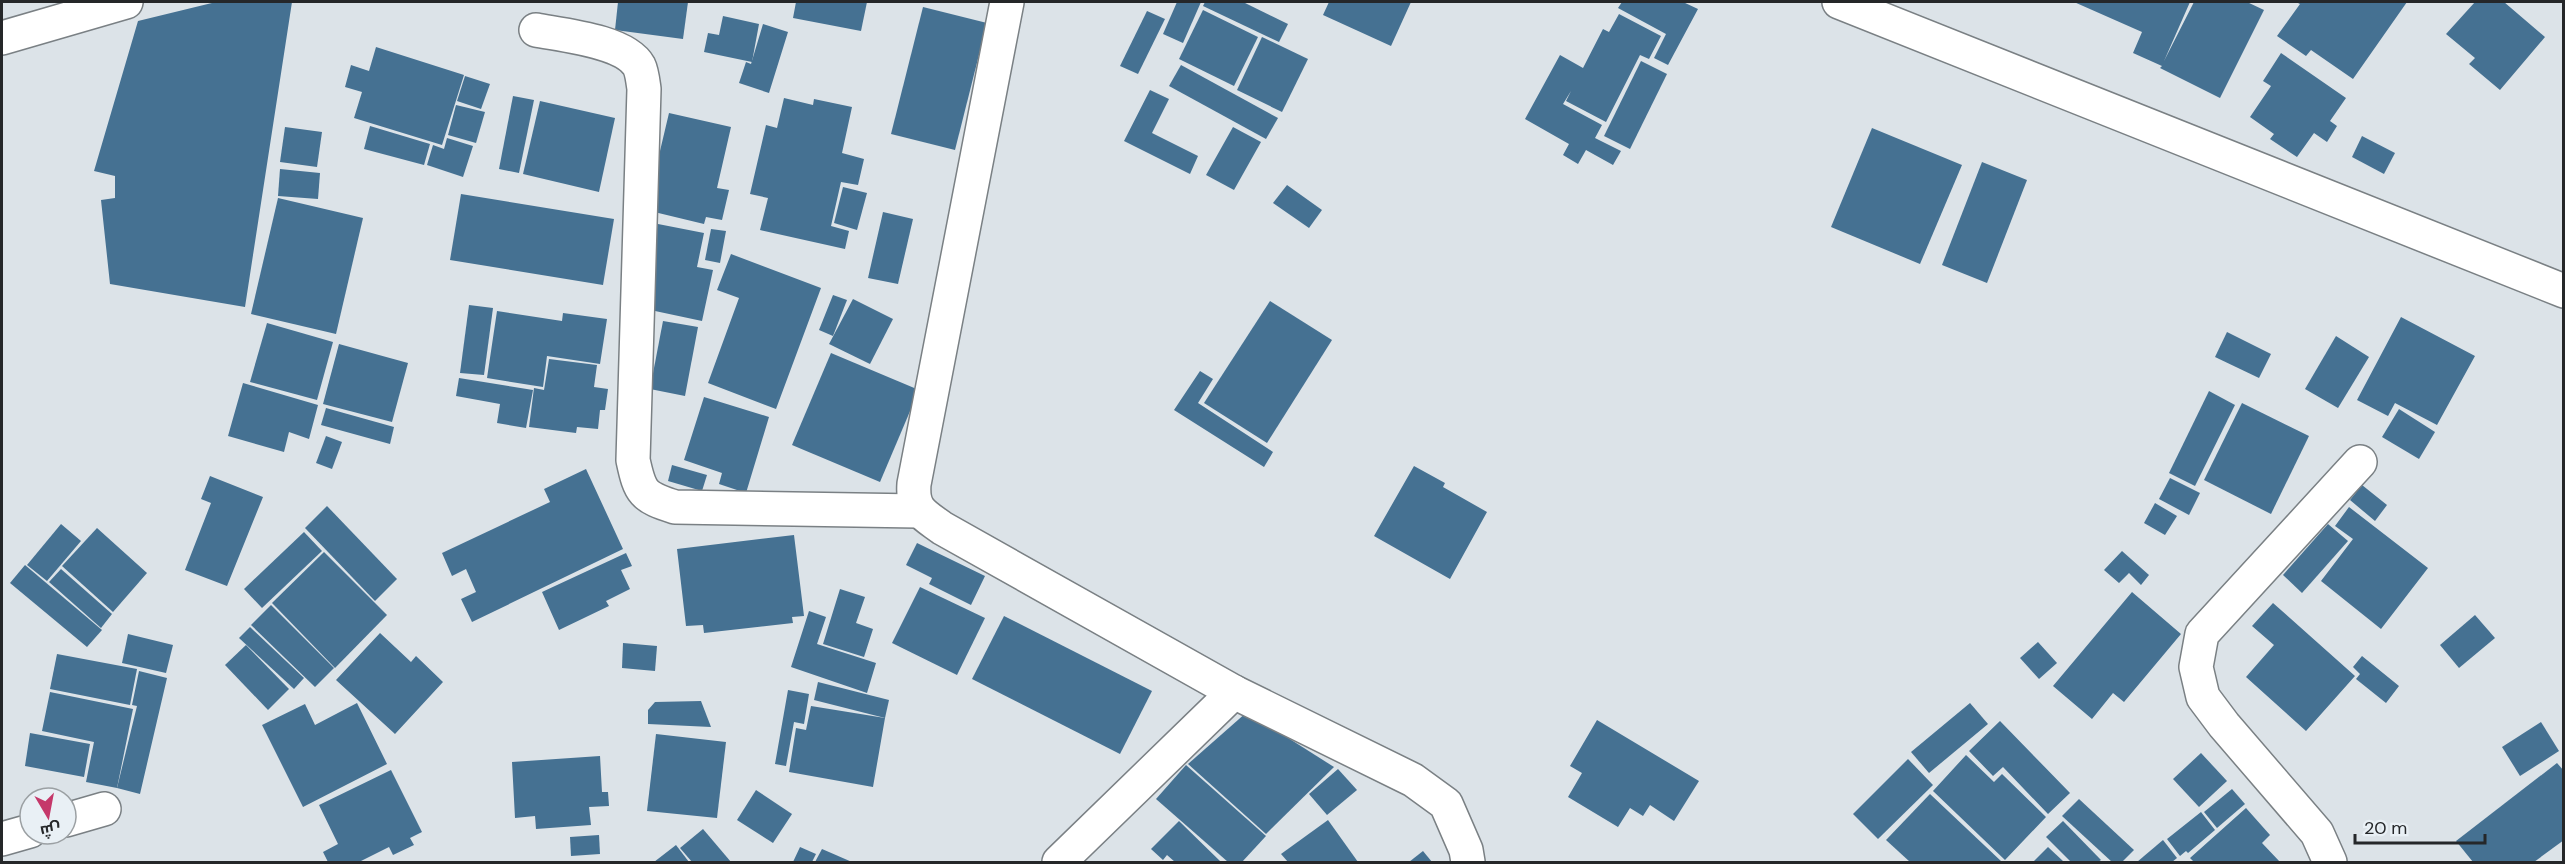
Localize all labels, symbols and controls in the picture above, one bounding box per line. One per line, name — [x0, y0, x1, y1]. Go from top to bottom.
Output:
north arrow — [18, 786, 78, 846]
scale bar — [2355, 807, 2486, 845]
text: 20 m — [2364, 816, 2407, 840]
text: ش — [39, 818, 62, 842]

